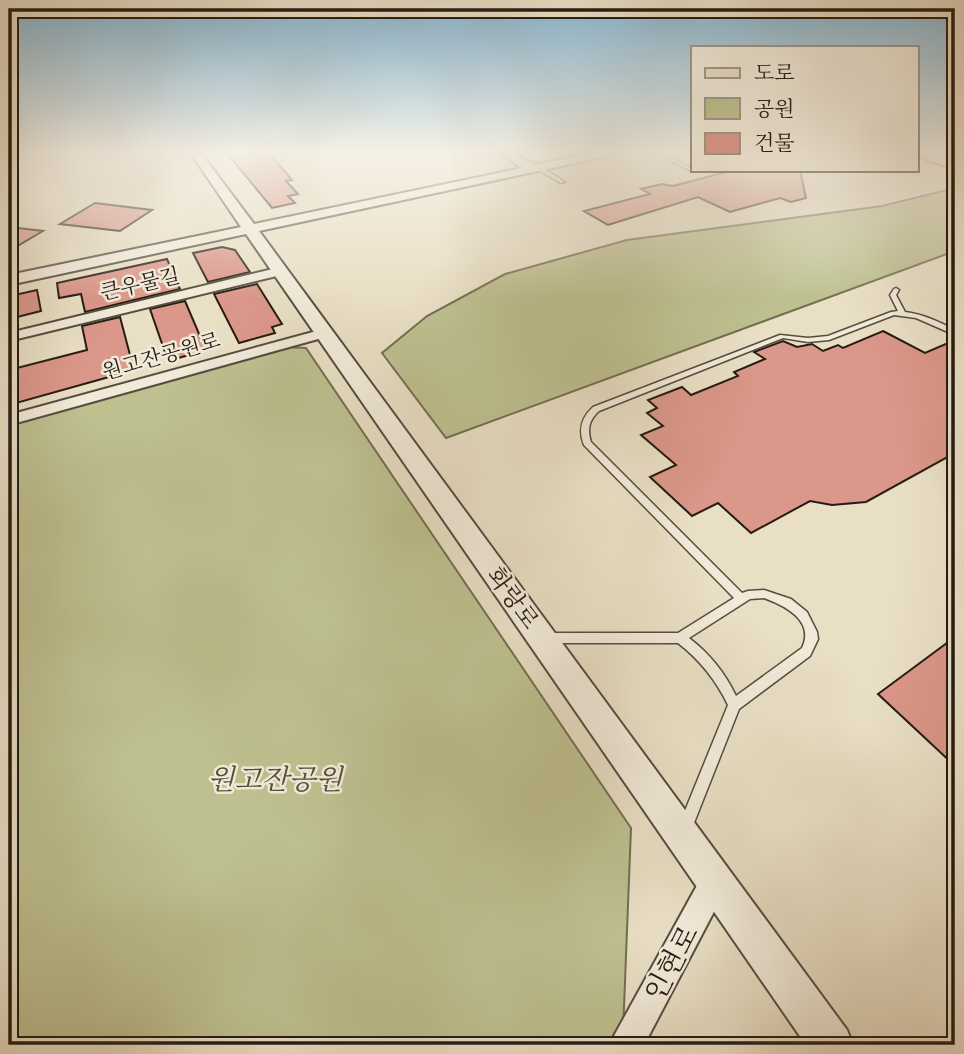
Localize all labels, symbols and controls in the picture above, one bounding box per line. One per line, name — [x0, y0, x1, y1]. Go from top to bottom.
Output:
legend — [691, 46, 918, 172]
text: 도로 — [754, 57, 795, 88]
text: 공원 — [754, 93, 795, 124]
text: 건물 — [754, 127, 795, 158]
street label: 큰우물길 — [97, 259, 183, 308]
street label: 원고잔공원로 — [98, 324, 224, 387]
street label: 화랑로 — [479, 559, 548, 636]
park label: 원고잔공원 — [207, 758, 345, 799]
street label: 인현로 — [633, 917, 708, 1008]

